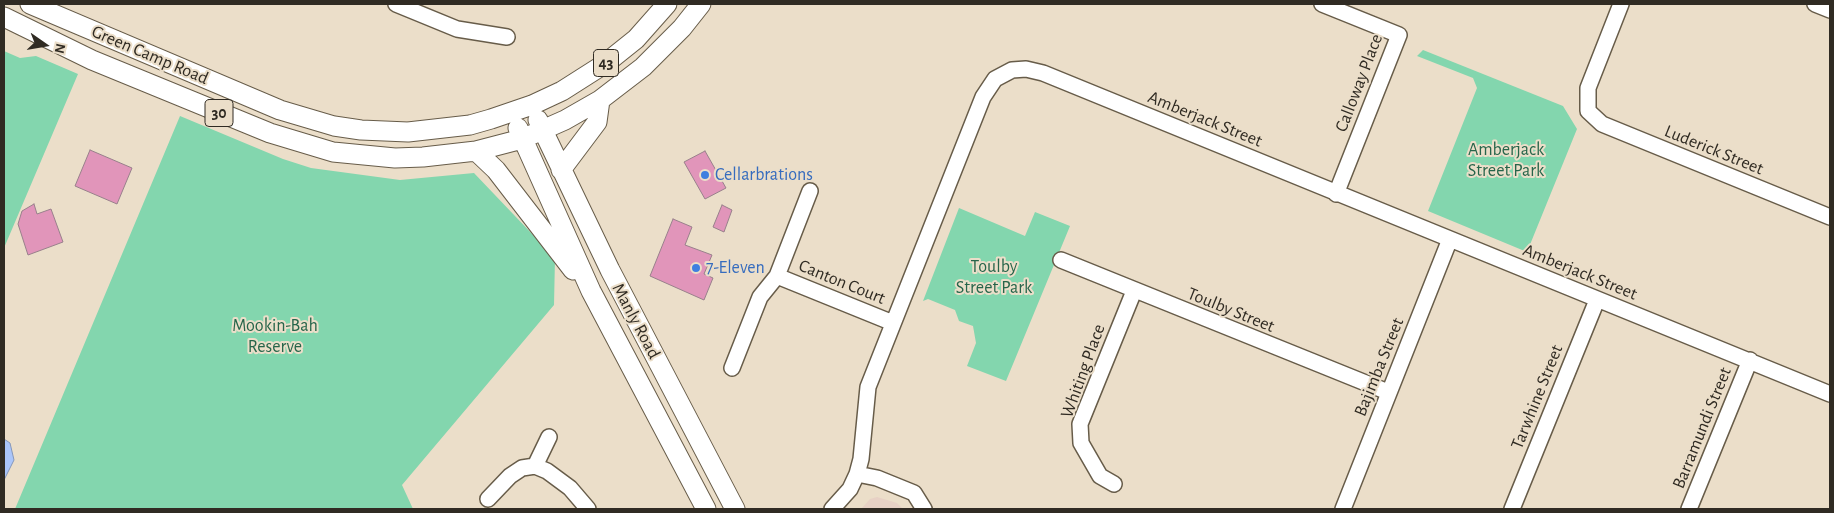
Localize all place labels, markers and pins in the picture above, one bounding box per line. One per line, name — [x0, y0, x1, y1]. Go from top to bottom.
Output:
place label: Cellarbrations — [715, 164, 813, 186]
marker: Cellarbrations — [699, 169, 711, 181]
place label: 7-Eleven — [706, 257, 765, 279]
marker: 7-Eleven — [690, 262, 702, 274]

